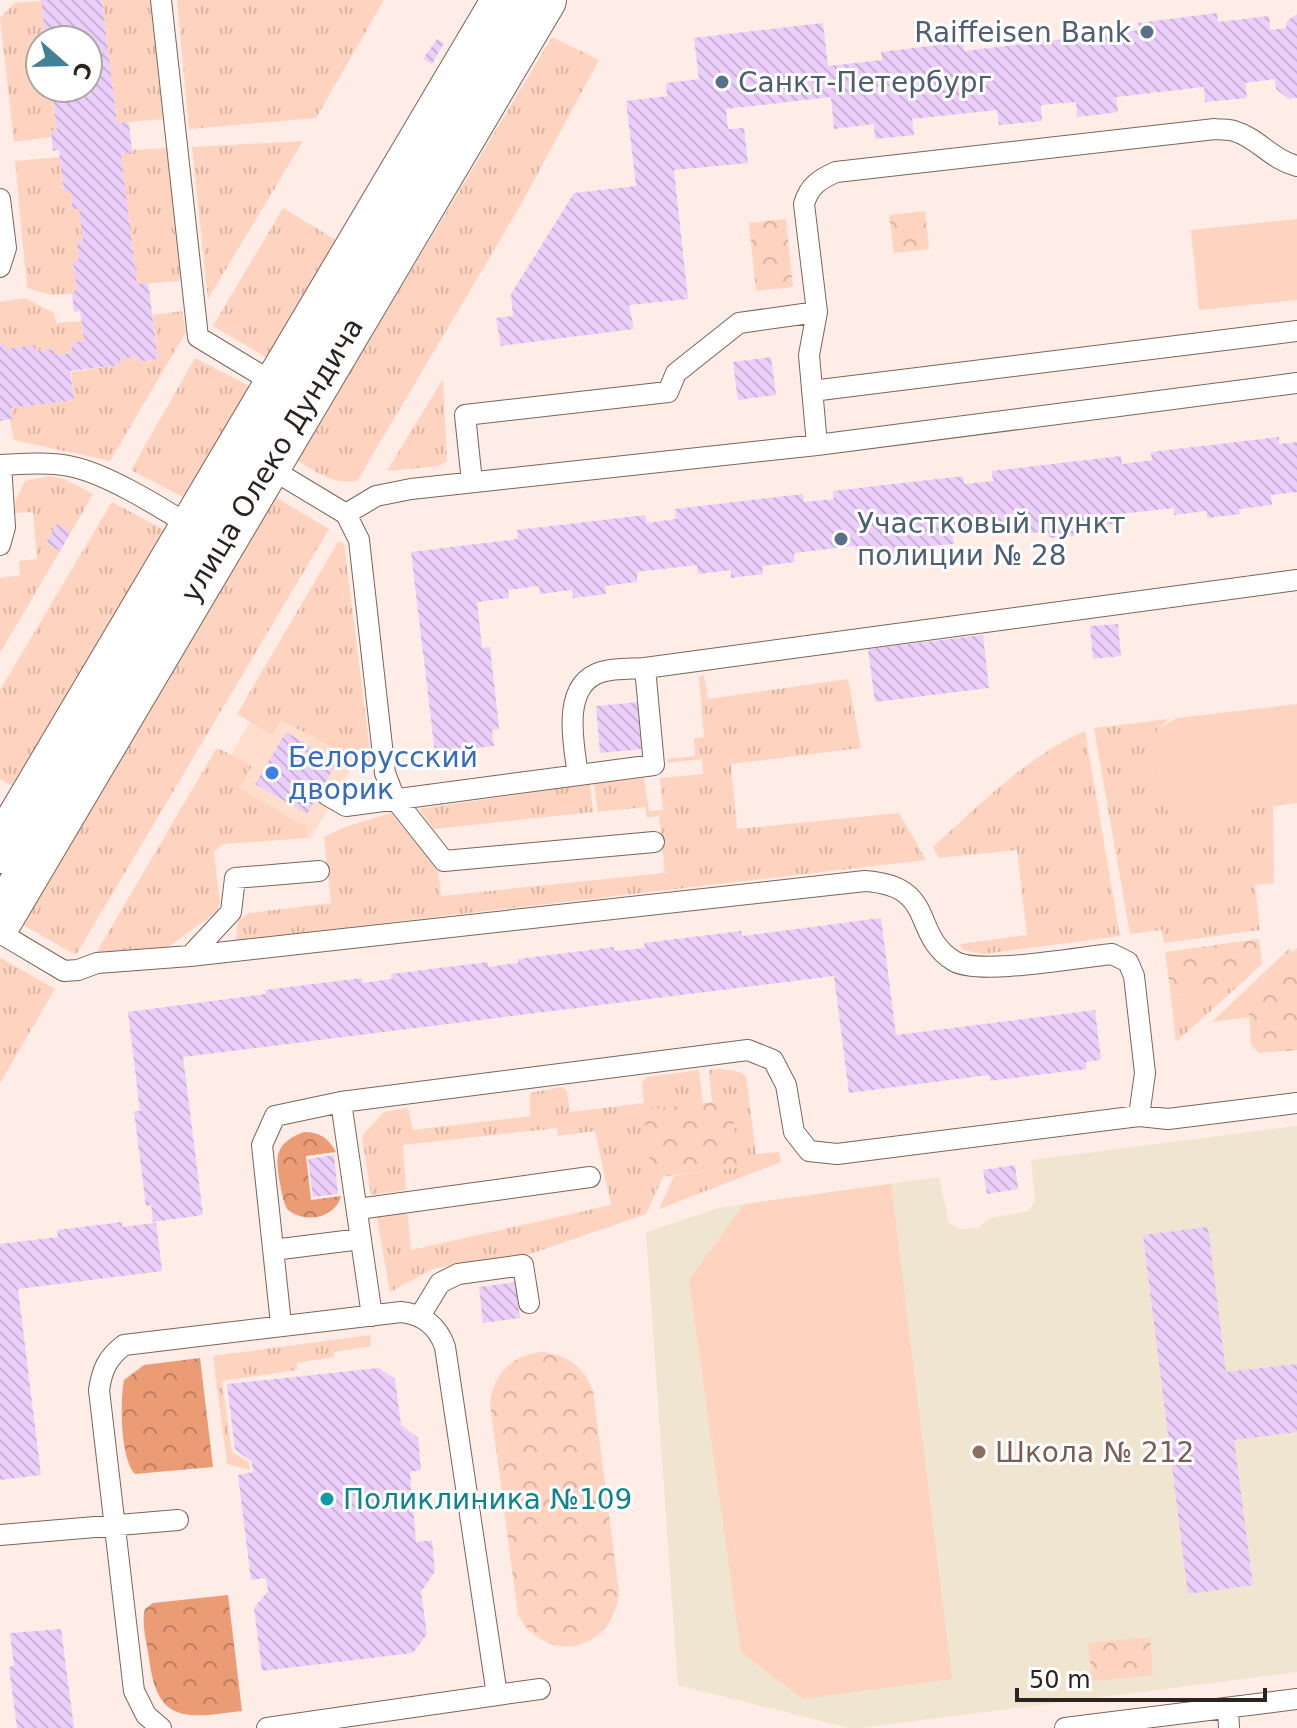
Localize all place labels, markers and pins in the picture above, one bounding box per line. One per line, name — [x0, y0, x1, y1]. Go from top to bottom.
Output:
place label: Raiffeisen Bank — [914, 16, 1132, 49]
marker: Raiffeisen Bank — [1138, 23, 1156, 41]
place label: Санкт-Петербург — [738, 66, 992, 99]
marker: Санкт-Петербург — [713, 73, 731, 91]
place label: Участковый пункт полиции № 28 — [857, 507, 1126, 572]
marker: Участковый пункт полиции № 28 — [832, 530, 850, 548]
place label: Белорусский дворик — [288, 741, 478, 806]
marker: Белорусский дворик — [263, 764, 281, 782]
place label: Школа № 212 — [995, 1436, 1194, 1469]
marker: Школа № 212 — [970, 1443, 988, 1461]
place label: Поликлиника №109 — [343, 1483, 632, 1516]
marker: Поликлиника №109 — [318, 1490, 336, 1508]

